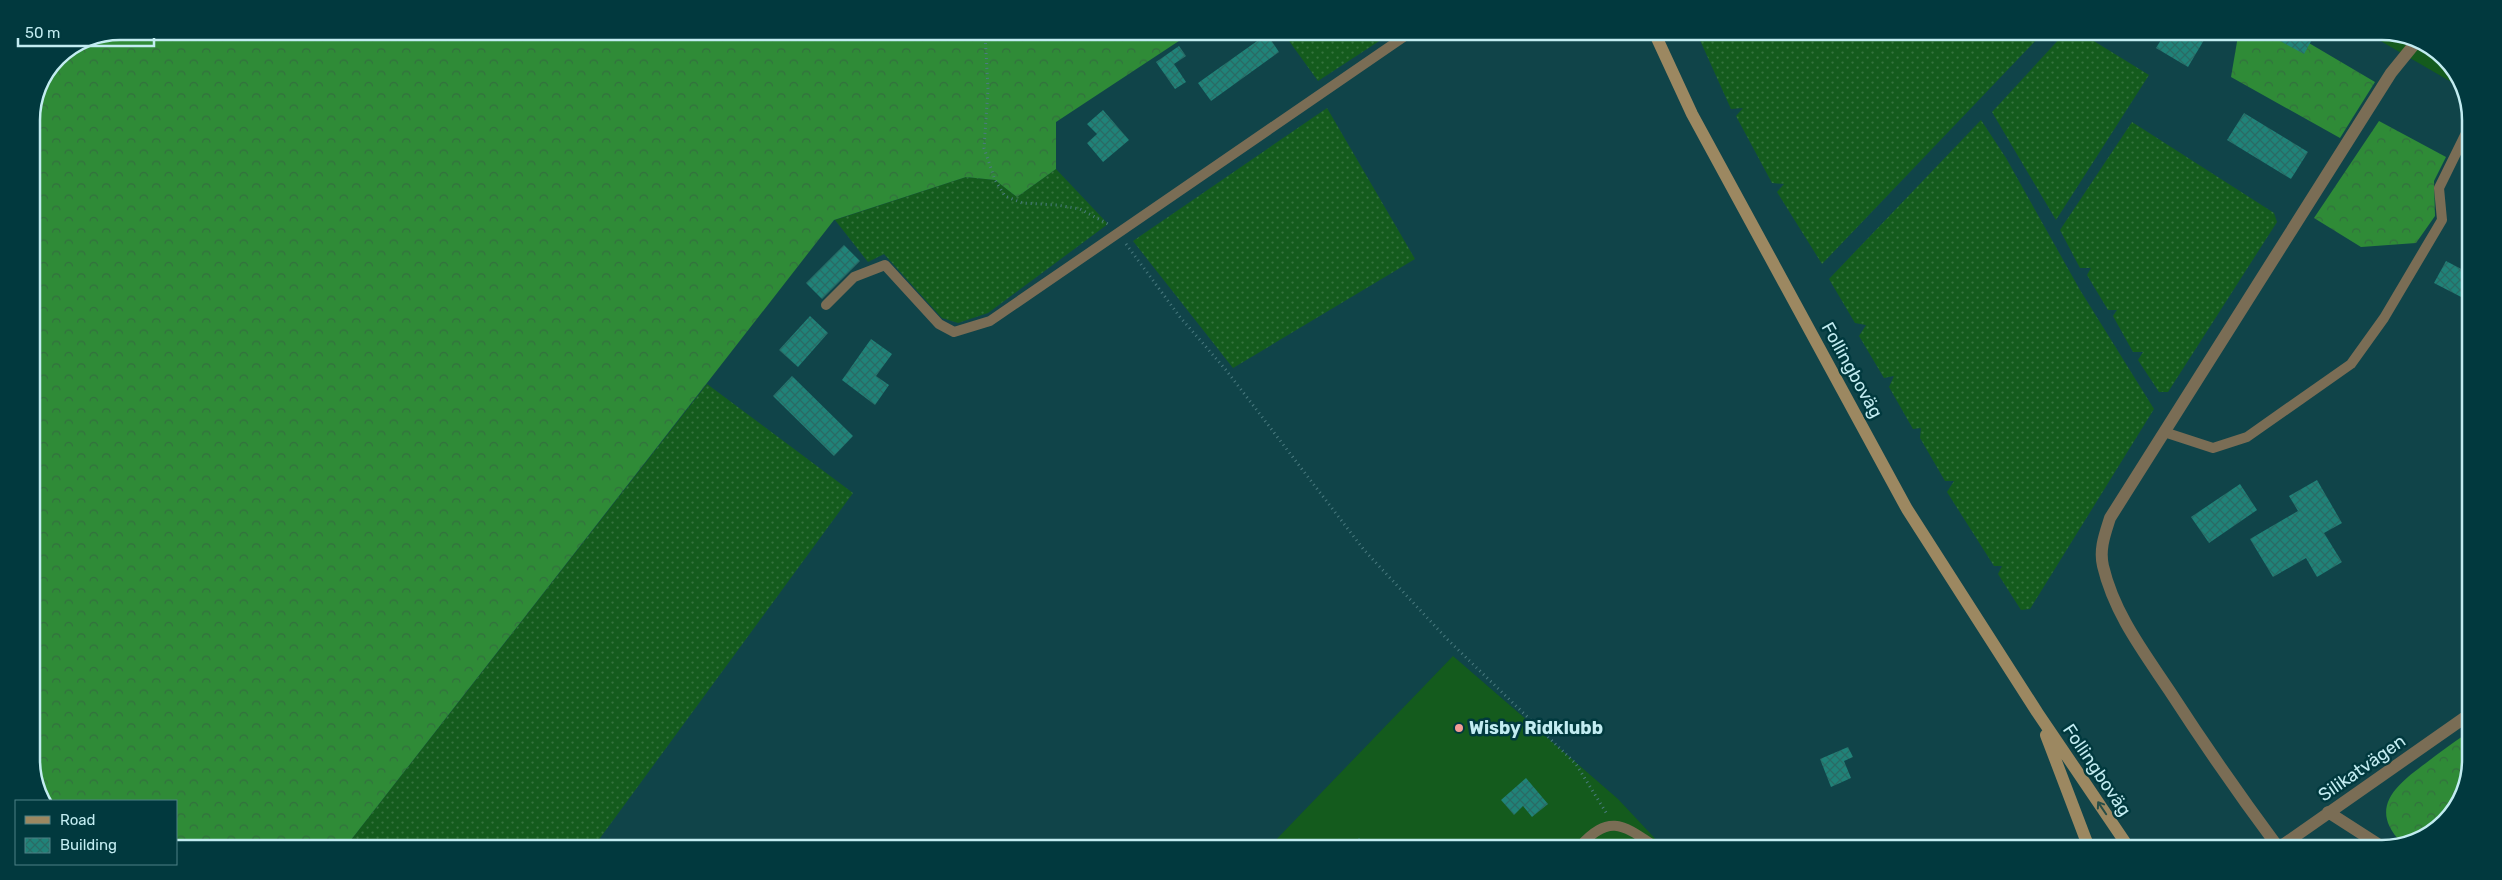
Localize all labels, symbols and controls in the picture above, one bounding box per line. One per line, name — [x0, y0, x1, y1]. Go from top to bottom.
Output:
scale bar — [18, 15, 154, 47]
text: 50 m — [25, 24, 60, 42]
street label: Follingboväg — [1817, 318, 1887, 422]
place label: Wisby Ridklubb — [1469, 717, 1603, 739]
street label: Follingboväg — [2058, 720, 2136, 820]
marker: Wisby Ridklubb — [1453, 722, 1465, 734]
street label: Silikatvägen — [2314, 730, 2410, 806]
legend — [15, 800, 178, 865]
one-way arrow — [2097, 801, 2107, 815]
text: Road — [60, 811, 96, 829]
text: Building — [60, 836, 117, 854]

